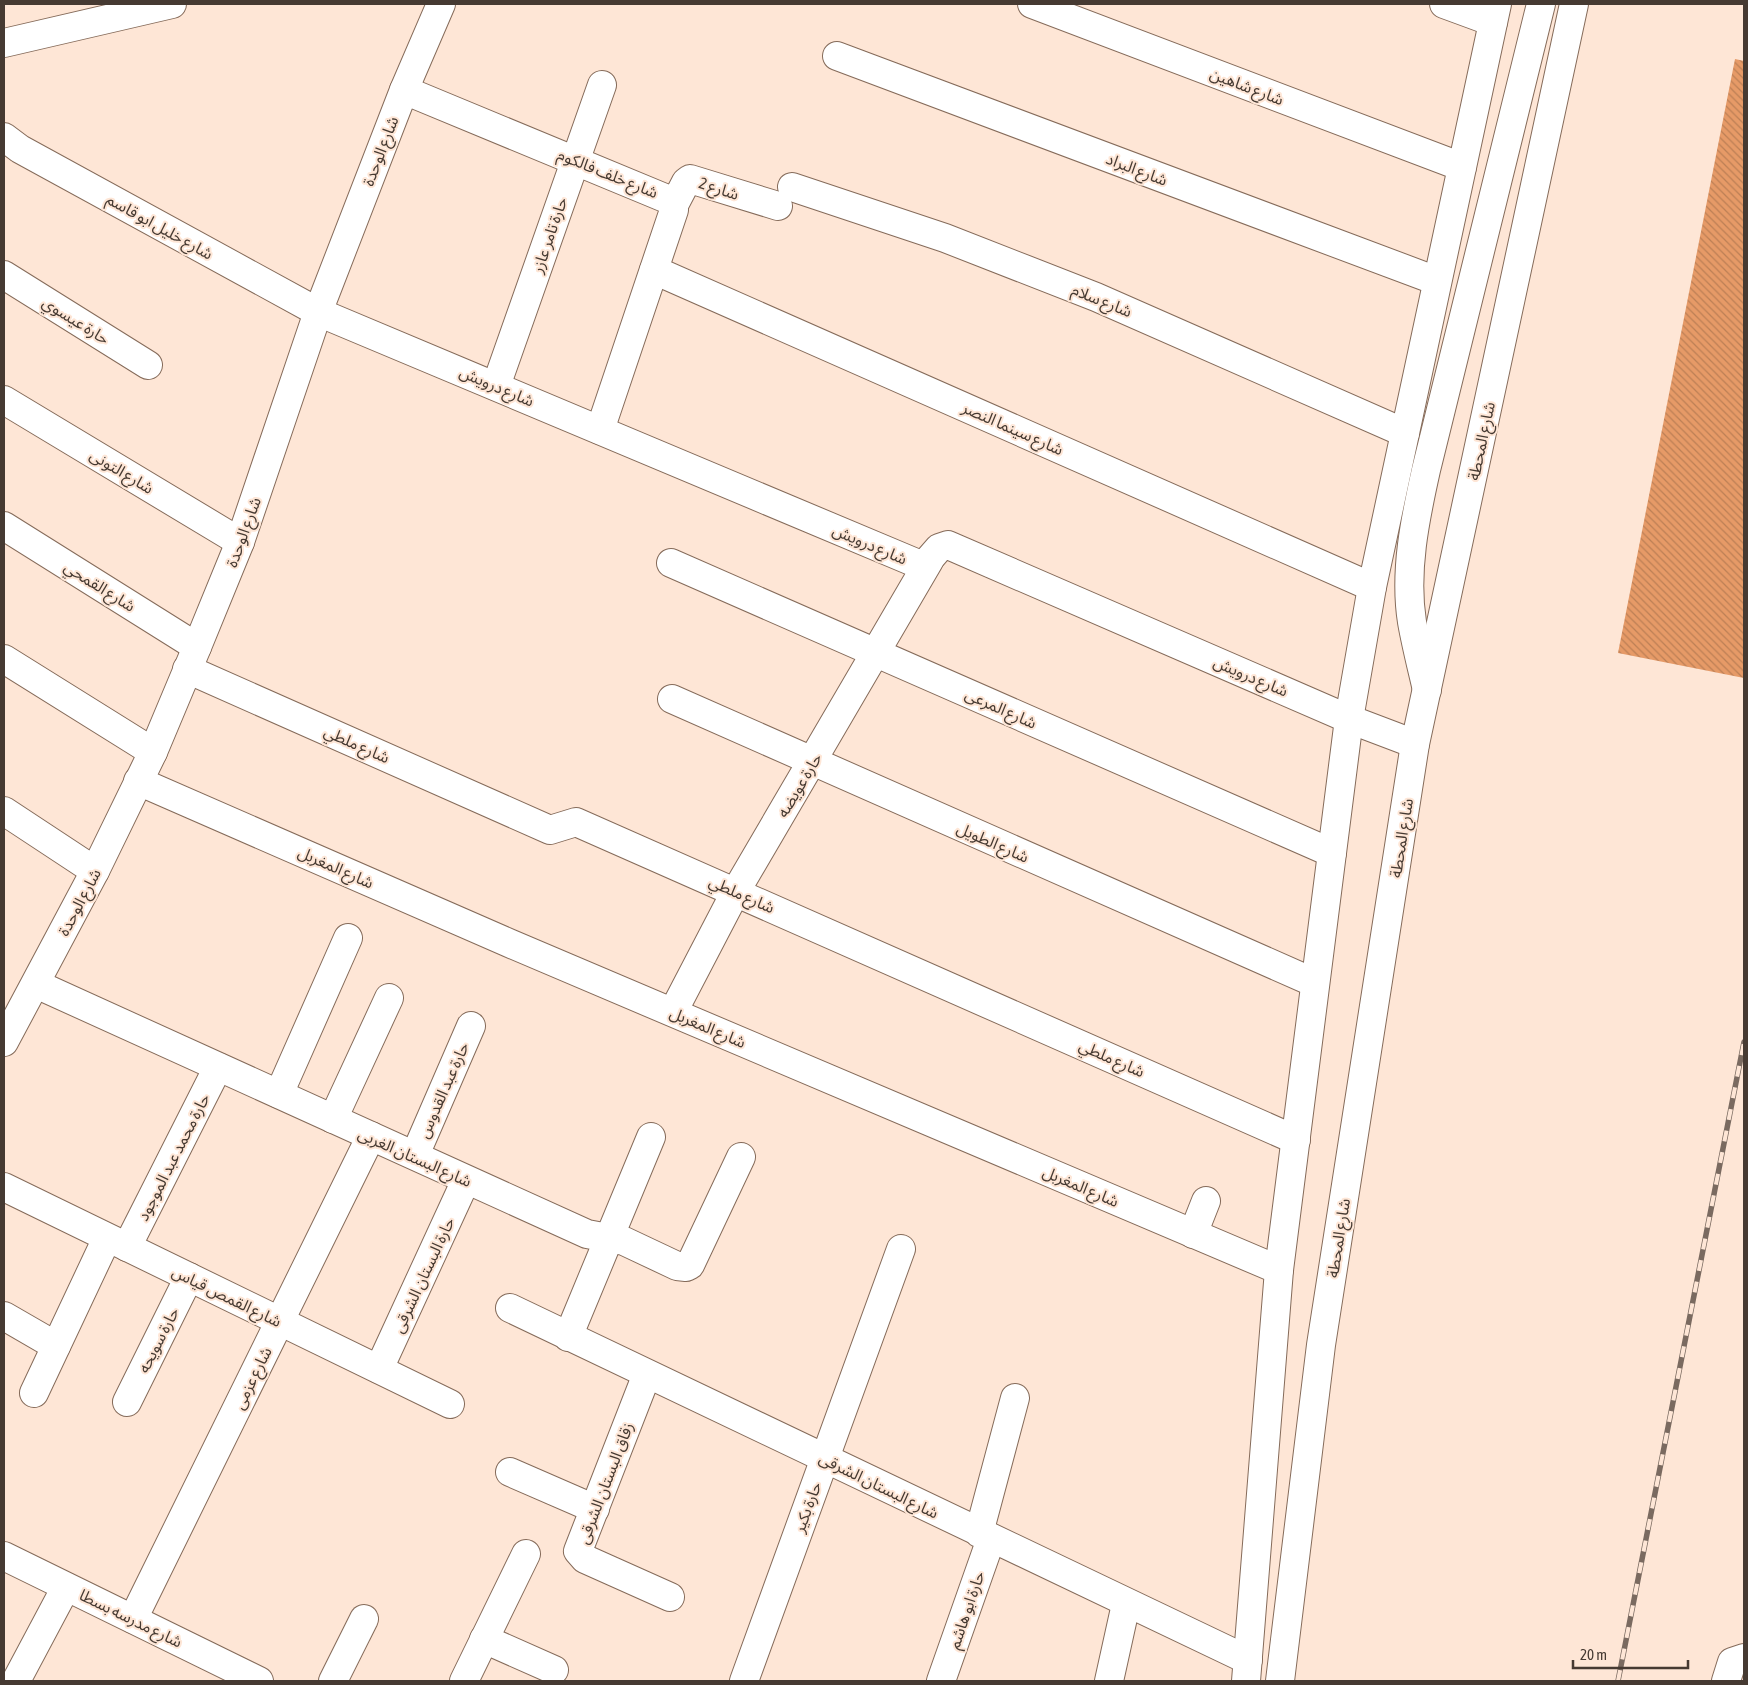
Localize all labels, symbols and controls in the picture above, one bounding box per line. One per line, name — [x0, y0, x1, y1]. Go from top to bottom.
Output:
street label: شارع شاهين — [1206, 64, 1286, 112]
street label: شارع الوحدة — [358, 114, 405, 190]
street label: شارع خلف فالكوم — [554, 145, 661, 205]
street label: شارع البراد — [1102, 149, 1170, 193]
street label: شارع 2 — [696, 173, 741, 207]
street label: شارع خليل ابو قاسم — [102, 189, 216, 266]
street label: حارة تامر عازر — [527, 195, 571, 276]
street label: شارع سلام — [1068, 280, 1135, 324]
street label: حارة عيسوي — [37, 292, 113, 351]
street label: شارع درويش — [456, 362, 537, 413]
street label: شارع سينما النصر — [957, 397, 1066, 462]
street label: شارع المحطة — [1464, 400, 1502, 483]
street label: شارع التونى — [85, 445, 157, 500]
street label: شارع الوحدة — [222, 494, 268, 571]
street label: شارع درويش — [829, 520, 910, 571]
street label: شارع القمحي — [59, 557, 139, 618]
street label: شارع درويش — [1210, 652, 1291, 703]
street label: شارع المرعى — [961, 684, 1040, 735]
street label: شارع ملطي — [320, 722, 393, 770]
street label: حارة عويضه — [773, 750, 826, 821]
street label: شارع المحطة — [1386, 797, 1420, 880]
street label: شارع الطويل — [953, 818, 1032, 869]
street label: شارع المغربل — [294, 842, 377, 895]
street label: شارع الوحدة — [54, 865, 108, 940]
street label: شارع ملطي — [705, 872, 778, 920]
street label: شارع المغربل — [666, 1003, 749, 1055]
street label: شارع ملطي — [1075, 1036, 1148, 1084]
street label: حارة عبد القدوس — [414, 1039, 473, 1141]
street label: حارة محمد عبد الموجود — [133, 1090, 214, 1224]
street label: شارع البستان الغربى — [354, 1124, 475, 1194]
street label: شارع المغربل — [1039, 1162, 1122, 1214]
street label: شارع المحطة — [1323, 1197, 1357, 1280]
street label: حارة البستان الشرقى — [388, 1214, 459, 1336]
street label: شارع القمص قياس — [168, 1262, 285, 1334]
street label: حارة سويحه — [134, 1304, 183, 1376]
street label: شارع عزمى — [229, 1344, 278, 1414]
street label: زقاق البستان الشرقى — [573, 1420, 637, 1547]
street label: شارع البستان الشرقى — [815, 1448, 942, 1525]
street label: حارة بكير — [789, 1479, 825, 1536]
street label: حارة ابو هاشم — [944, 1569, 992, 1653]
street label: شارع مدرسه بسطا — [75, 1585, 185, 1654]
scale bar — [1573, 1638, 1688, 1670]
text: 20 m — [1580, 1646, 1607, 1663]

